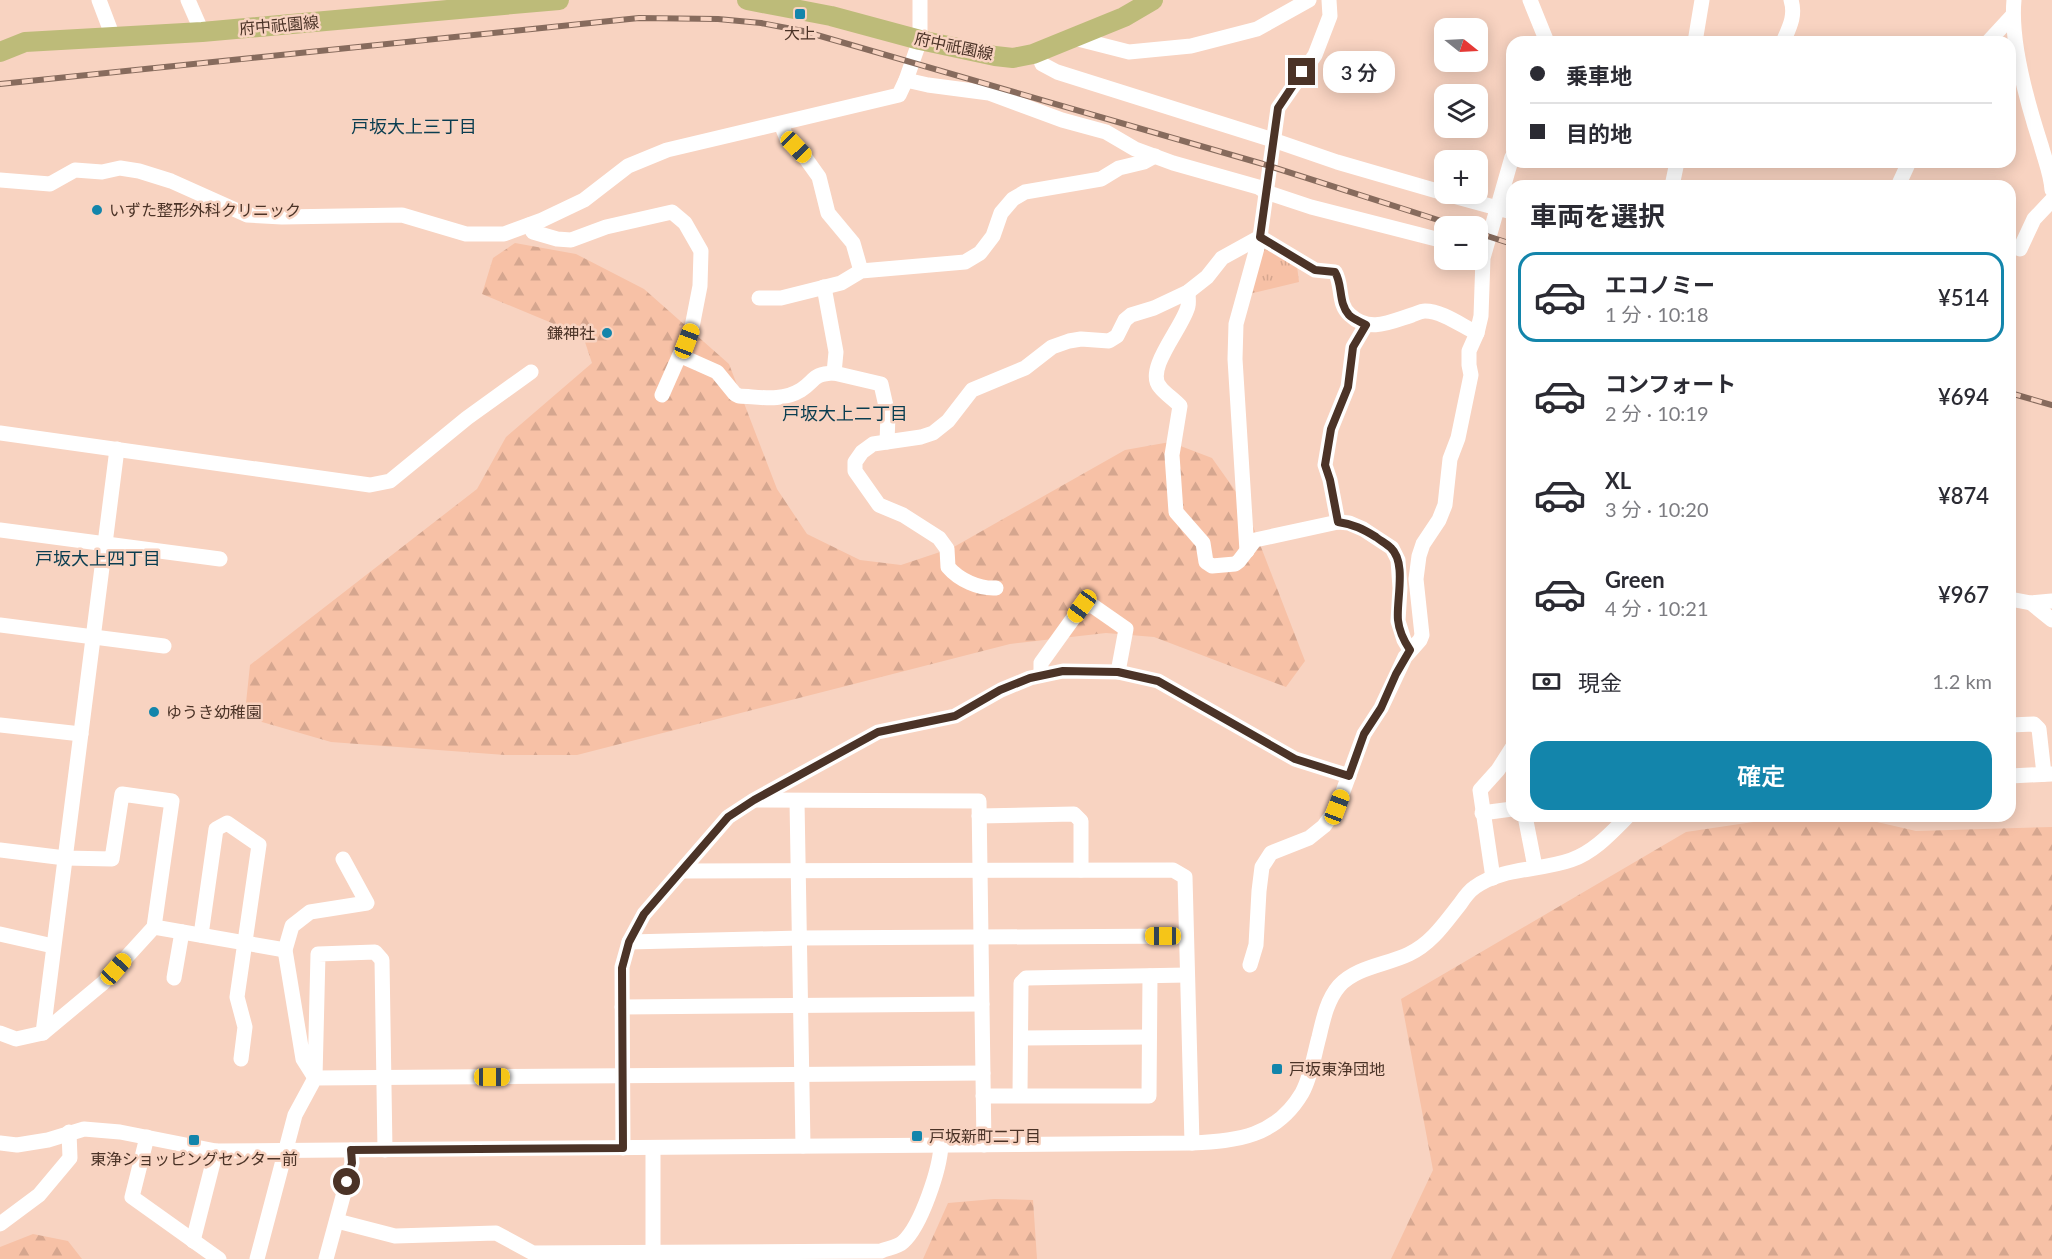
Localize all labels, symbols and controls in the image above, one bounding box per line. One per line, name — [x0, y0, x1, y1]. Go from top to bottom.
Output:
marker: 大上 — [793, 7, 807, 21]
street label: 府中祇園線 — [238, 12, 320, 37]
north arrow — [1434, 18, 1488, 72]
map controls — [1434, 18, 1488, 270]
place label: 大上 — [784, 23, 816, 42]
street label: 府中祇園線 — [913, 28, 995, 63]
callout: 3 分 — [1323, 51, 1395, 93]
route end — [1288, 58, 1315, 85]
text: 3 分 — [1341, 60, 1377, 84]
text: 乗車地 — [1566, 62, 1632, 89]
button: layers — [1434, 84, 1488, 138]
district label: 戸坂大上三丁目 — [351, 115, 477, 137]
text: 目的地 — [1566, 120, 1632, 147]
car — [777, 128, 815, 166]
button: + — [1434, 150, 1488, 204]
text: 車両を選択 — [1530, 199, 1665, 232]
place label: いずた整形外科クリニック — [109, 200, 301, 219]
marker: いずた整形外科クリニック — [90, 203, 104, 217]
button: − — [1434, 216, 1488, 270]
icon: car — [1533, 270, 1587, 324]
text: エコノミー — [1605, 271, 1715, 298]
text: ¥514 — [1938, 284, 1989, 311]
text: 1 分 · 10:18 — [1605, 302, 1709, 326]
car — [672, 321, 702, 361]
place label: 鎌神社 — [547, 323, 595, 342]
marker: 鎌神社 — [600, 326, 614, 340]
icon: car — [1533, 369, 1587, 423]
text: コンフォート — [1605, 370, 1736, 397]
text: ¥694 — [1938, 383, 1989, 410]
text: 2 分 · 10:19 — [1605, 401, 1709, 425]
district label: 戸坂大上二丁目 — [782, 402, 908, 424]
text: XL — [1605, 467, 1631, 494]
icon: car — [1533, 468, 1587, 522]
text: ¥874 — [1938, 482, 1989, 509]
text: 3 分 · 10:20 — [1605, 497, 1709, 521]
district label: 戸坂大上四丁目 — [35, 547, 161, 569]
text: Green — [1605, 566, 1665, 593]
icon: car — [1533, 567, 1587, 621]
text: ¥967 — [1938, 581, 1989, 608]
car — [1064, 586, 1100, 626]
text: 4 分 · 10:21 — [1605, 596, 1709, 620]
icon: cash — [1530, 665, 1563, 698]
text: 現金 — [1578, 669, 1622, 696]
text: 1.2 km — [1932, 669, 1992, 693]
place label: ゆうき幼稚園 — [166, 702, 262, 721]
marker: ゆうき幼稚園 — [147, 705, 161, 719]
button: 確定 — [1530, 741, 1992, 810]
car — [1322, 787, 1352, 827]
car — [1145, 927, 1181, 945]
car — [97, 950, 135, 988]
place label: 戸坂東浄団地 — [1289, 1059, 1385, 1078]
marker: 戸坂東浄団地 — [1270, 1062, 1284, 1076]
car — [474, 1068, 510, 1086]
place label: 戸坂新町二丁目 — [929, 1126, 1041, 1145]
marker: 戸坂新町二丁目 — [910, 1129, 924, 1143]
marker: 東浄ショッピングセンター前 — [187, 1133, 201, 1147]
place label: 東浄ショッピングセンター前 — [90, 1149, 298, 1168]
route start — [333, 1168, 360, 1195]

